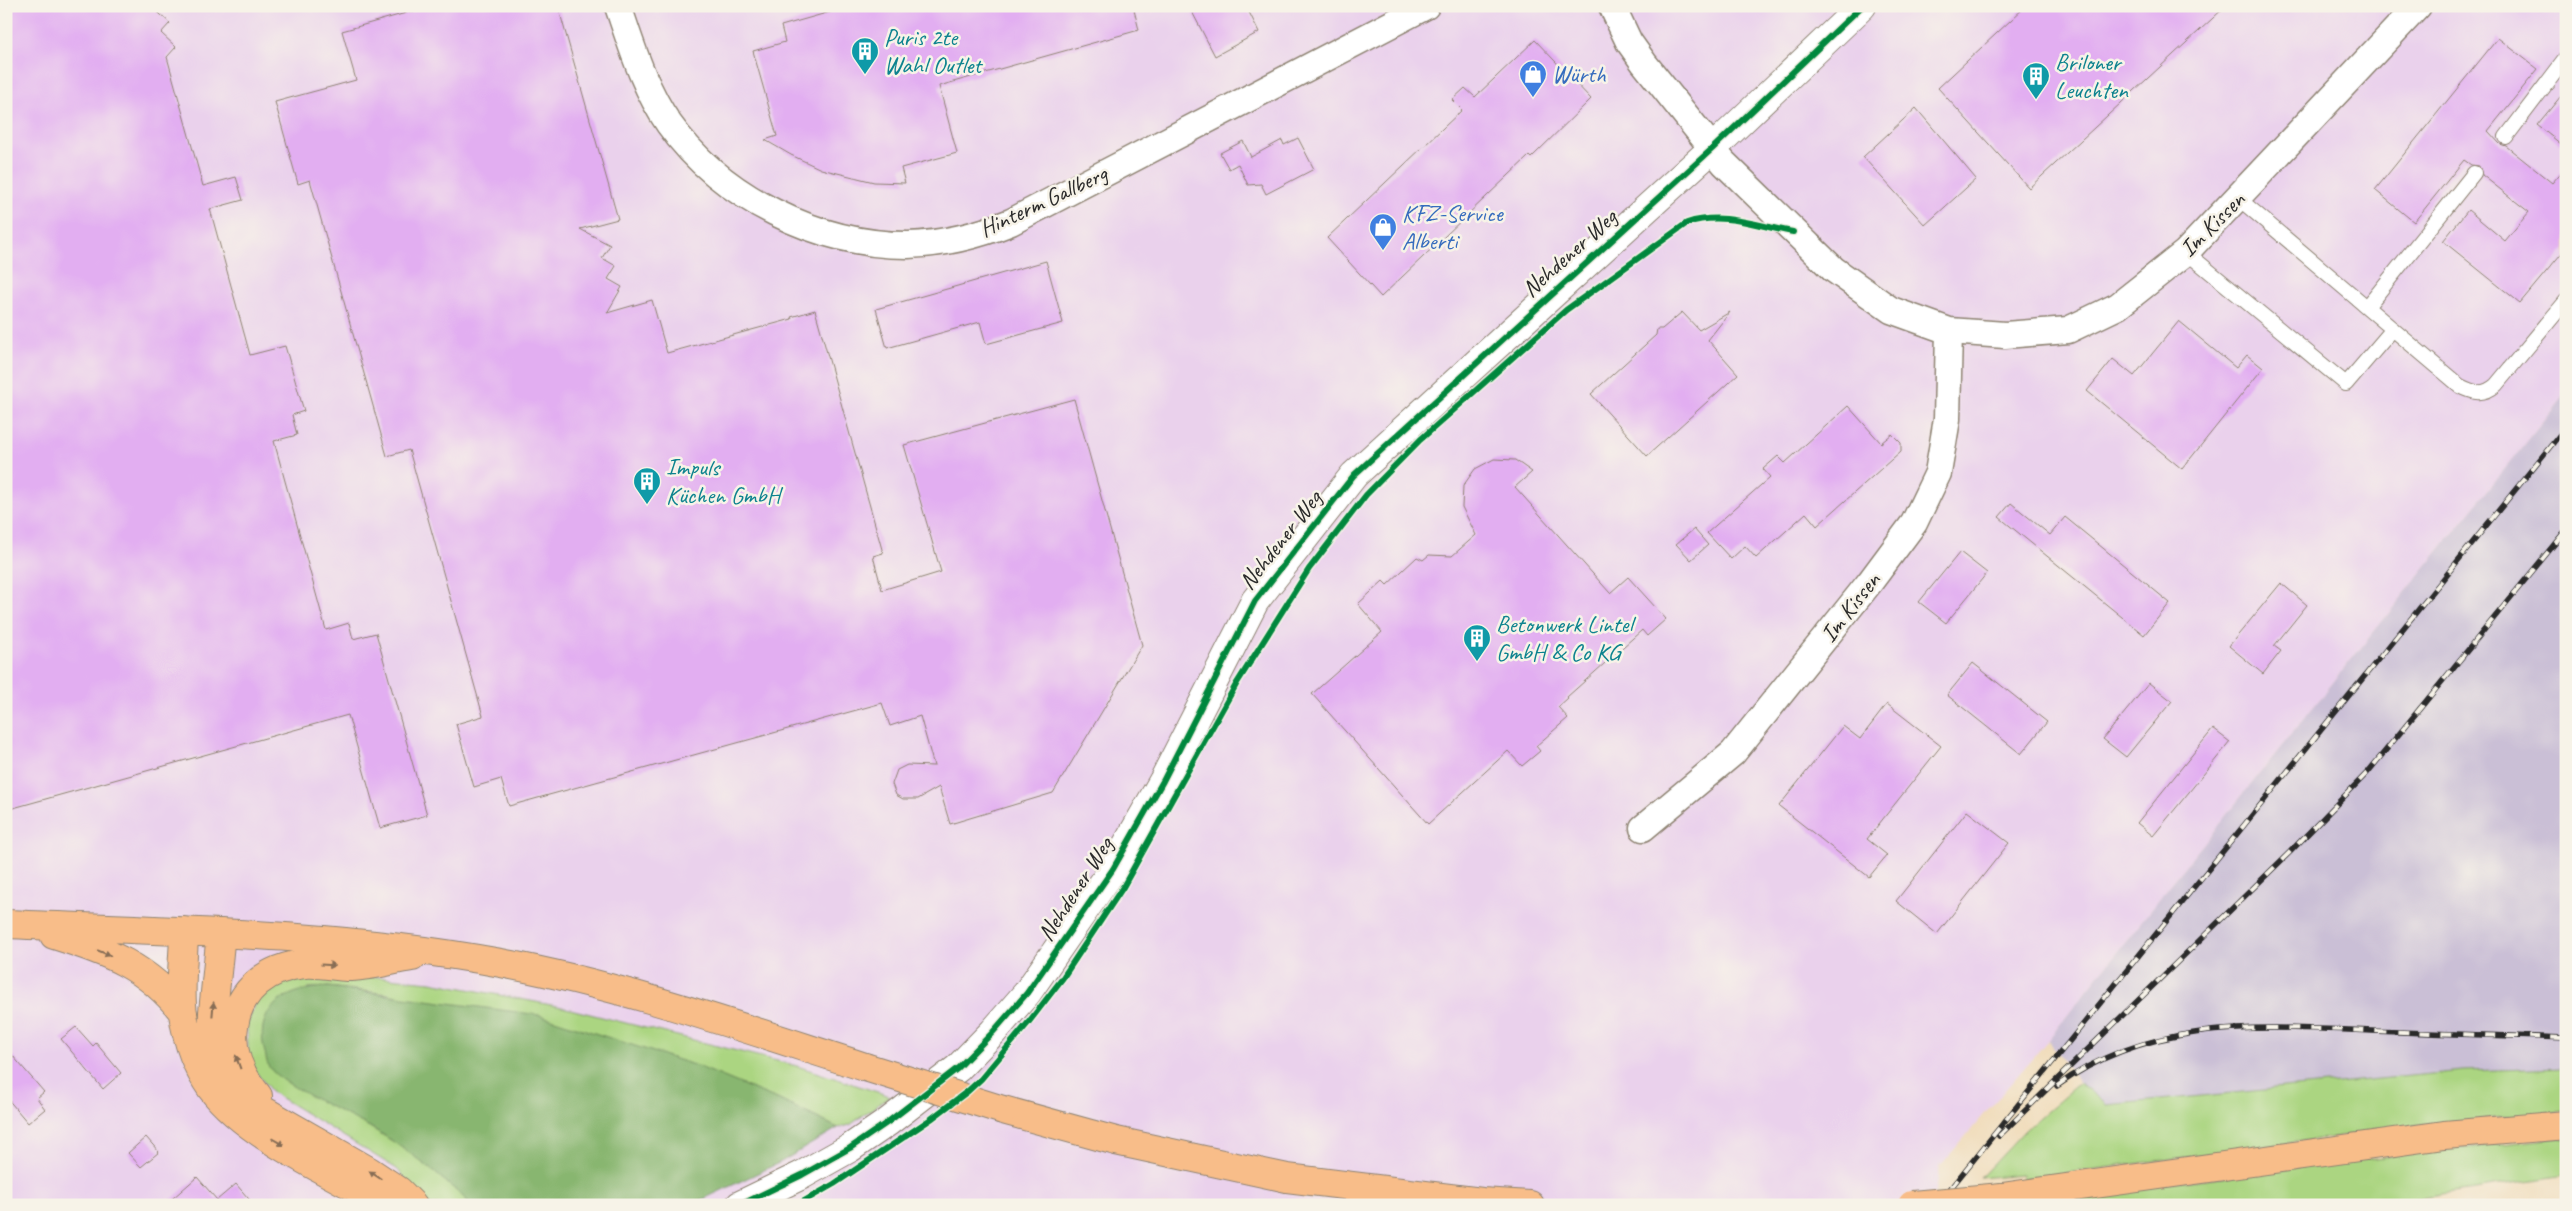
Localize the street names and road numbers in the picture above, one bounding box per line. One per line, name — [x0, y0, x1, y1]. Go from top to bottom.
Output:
street label: Hinterm Gallberg — [974, 158, 1113, 244]
street label: Im Kissen — [2173, 184, 2252, 263]
street label: Nehdener Weg — [1515, 201, 1625, 304]
street label: Nehdener Weg — [1232, 482, 1330, 596]
street label: Im Kissen — [1813, 565, 1887, 648]
street label: Nehdener Weg — [1030, 829, 1121, 947]

